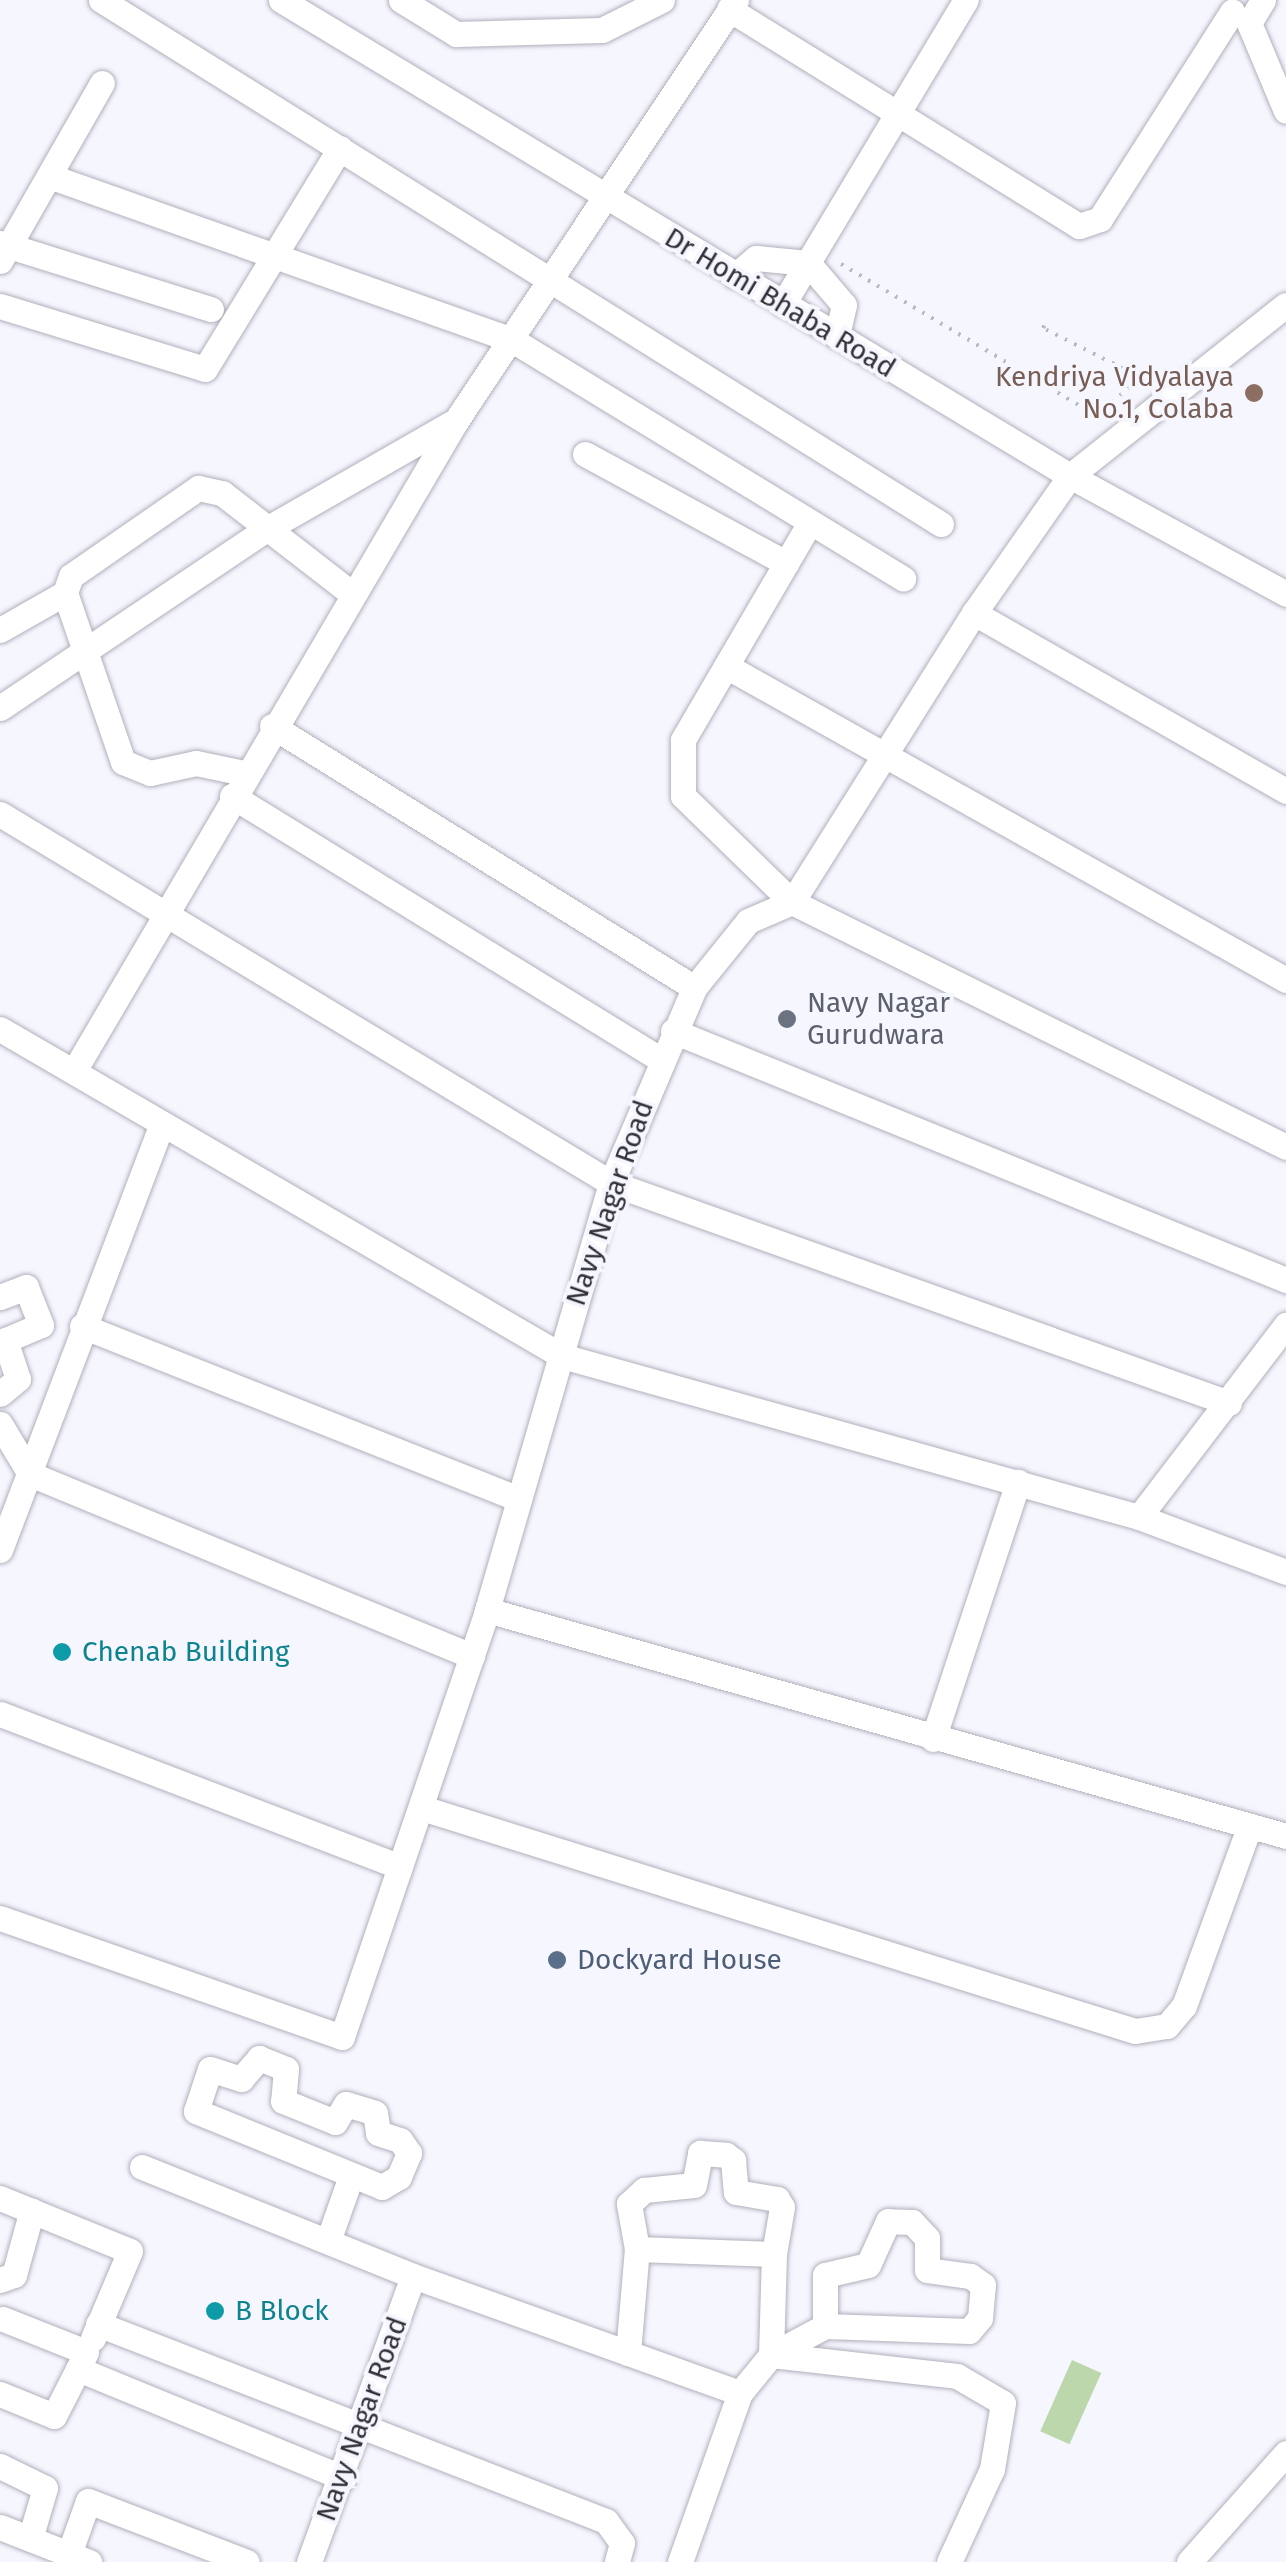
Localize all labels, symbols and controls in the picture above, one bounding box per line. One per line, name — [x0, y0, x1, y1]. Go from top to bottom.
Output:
street label: Dr Homi Bhaba Road — [659, 221, 901, 385]
place label: Kendriya Vidyalaya No.1, Colaba — [995, 360, 1234, 426]
marker: Kendriya Vidyalaya No.1, Colaba — [1243, 382, 1265, 404]
place label: Navy Nagar Gurudwara — [807, 986, 950, 1052]
marker: Navy Nagar Gurudwara — [776, 1008, 798, 1030]
street label: Navy Nagar Road — [559, 1096, 661, 1310]
place label: Chenab Building — [82, 1635, 290, 1669]
marker: Chenab Building — [51, 1641, 73, 1663]
place label: Dockyard House — [577, 1943, 782, 1977]
marker: Dockyard House — [546, 1949, 568, 1971]
place label: B Block — [235, 2294, 329, 2328]
marker: B Block — [204, 2300, 226, 2322]
street label: Navy Nagar Road — [309, 2312, 415, 2526]

